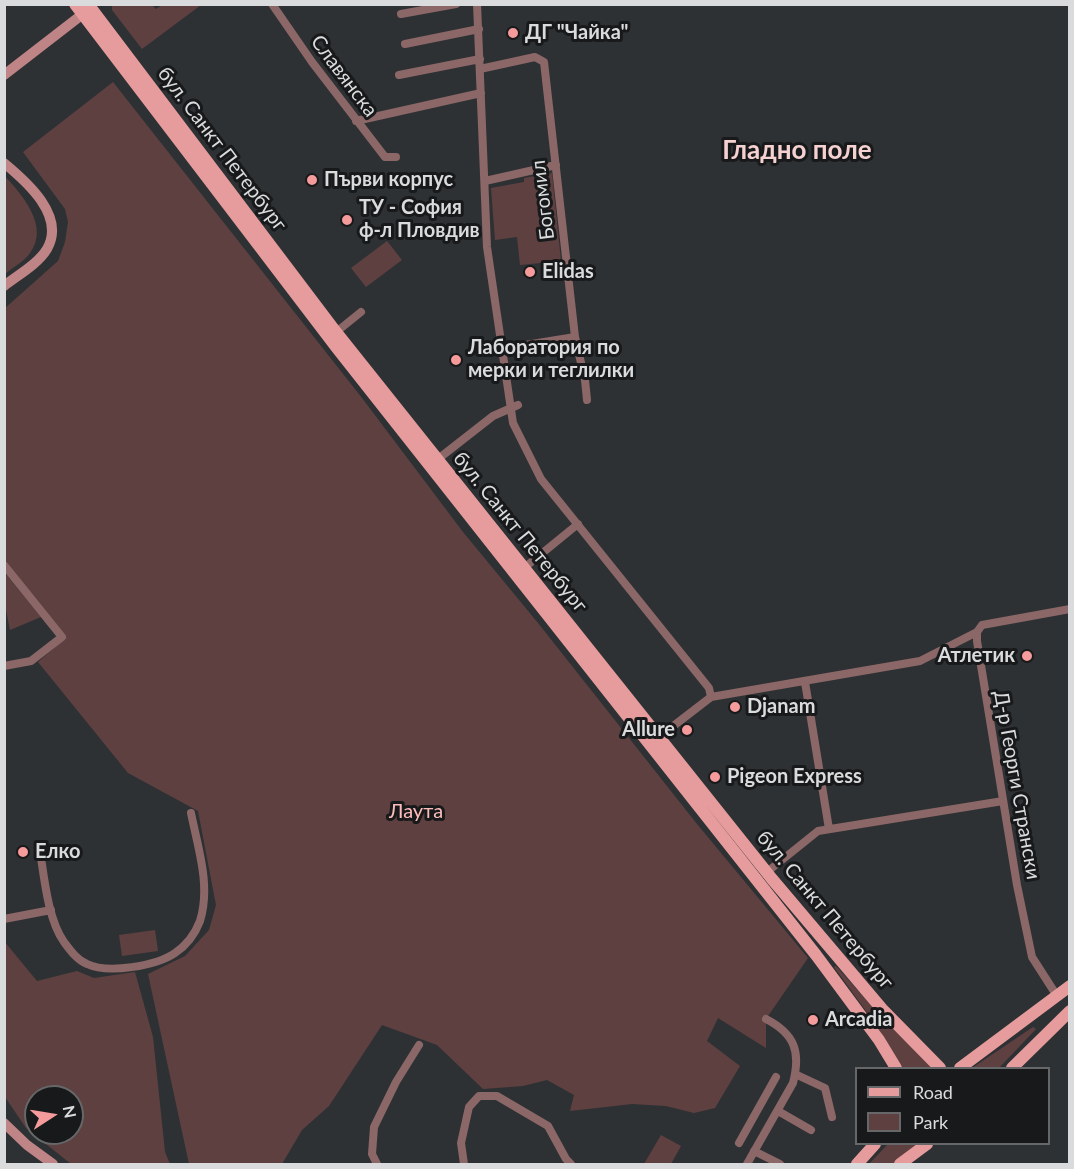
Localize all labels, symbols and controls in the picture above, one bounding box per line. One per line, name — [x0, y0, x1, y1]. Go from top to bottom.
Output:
place label: ДГ "Чайка" — [525, 21, 628, 45]
marker: ДГ "Чайка" — [506, 26, 520, 40]
street label: Славянска — [306, 31, 382, 121]
street label: бул. Санкт Петербург — [152, 62, 292, 236]
district label: Гладно поле — [722, 135, 872, 167]
street label: Богомил — [526, 159, 560, 241]
place label: Първи корпус — [324, 168, 453, 192]
marker: Първи корпус — [305, 173, 319, 187]
place label: ТУ - София ф-л Пловдив — [359, 196, 480, 243]
marker: ТУ - София ф-л Пловдив — [340, 213, 354, 227]
place label: Elidas — [542, 260, 594, 284]
marker: Elidas — [523, 265, 537, 279]
place label: Лаборатория по мерки и теглилки — [468, 336, 634, 383]
marker: Лаборатория по мерки и теглилки — [449, 353, 463, 367]
street label: бул. Санкт Петербург — [448, 447, 592, 617]
place label: Атлетик — [938, 644, 1015, 668]
marker: Атлетик — [1020, 649, 1034, 663]
street label: Д-р Георги Странски — [989, 689, 1045, 881]
place label: Djanam — [747, 695, 815, 719]
marker: Djanam — [728, 700, 742, 714]
place label: Allure — [622, 718, 675, 742]
marker: Allure — [680, 723, 694, 737]
place label: Pigeon Express — [727, 765, 862, 789]
marker: Pigeon Express — [708, 770, 722, 784]
park label: Лаута — [389, 800, 443, 824]
street label: бул. Санкт Петербург — [752, 826, 898, 994]
place label: Елко — [35, 840, 80, 864]
marker: Елко — [16, 845, 30, 859]
place label: Arcadia — [825, 1008, 892, 1032]
marker: Arcadia — [806, 1013, 820, 1027]
legend — [855, 1067, 1050, 1145]
text: Road — [913, 1081, 953, 1103]
north arrow — [24, 1085, 84, 1145]
text: N — [60, 1104, 81, 1120]
text: Park — [913, 1111, 948, 1133]

